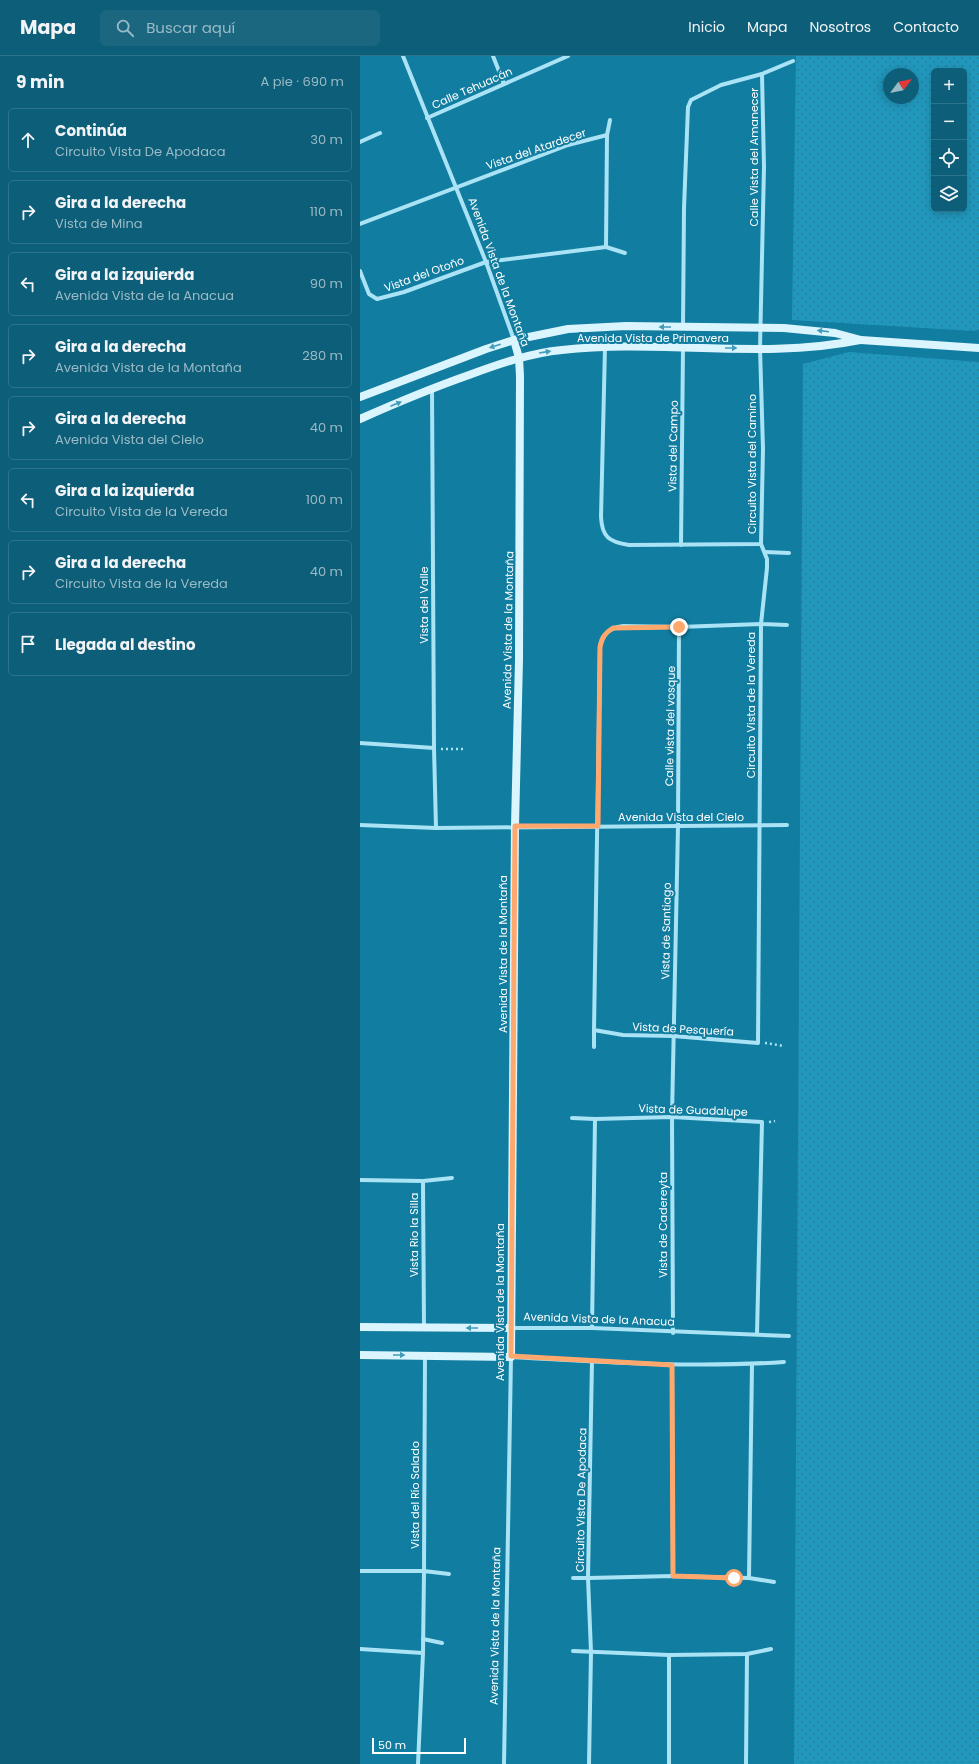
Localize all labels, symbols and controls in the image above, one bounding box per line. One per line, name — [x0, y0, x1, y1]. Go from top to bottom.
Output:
search box — [100, 10, 380, 46]
text: Mapa — [20, 14, 76, 41]
icon: search — [114, 17, 136, 39]
text: Buscar aquí — [146, 17, 235, 38]
text: Inicio — [688, 17, 725, 37]
text: Mapa — [747, 17, 788, 37]
text: Nosotros — [810, 17, 871, 37]
text: Contacto — [893, 17, 959, 37]
street label: Calle Tehuacán — [429, 63, 515, 113]
north arrow — [883, 68, 919, 104]
map controls — [931, 68, 967, 212]
button: + — [931, 68, 967, 104]
text: 9 min — [16, 70, 65, 94]
text: A pie · 690 m — [261, 72, 344, 91]
street label: Calle Vista del Amanecer — [746, 88, 762, 226]
button: − — [931, 104, 967, 140]
text: Continúa — [55, 120, 127, 141]
street label: Vista del Atardecer — [484, 124, 588, 174]
icon: ahead — [17, 129, 39, 151]
text: 30 m — [310, 130, 343, 149]
button: locate — [931, 140, 967, 176]
text: Circuito Vista De Apodaca — [55, 142, 226, 161]
button: layers — [931, 176, 967, 212]
text: Gira a la derecha — [55, 192, 186, 213]
street label: Avenida Vista de la Montaña — [464, 195, 534, 349]
icon: right — [17, 201, 39, 223]
text: 110 m — [310, 202, 343, 221]
text: Vista de Mina — [55, 214, 143, 233]
street label: Vista del Otoño — [382, 252, 466, 296]
text: Gira a la izquierda — [55, 264, 194, 285]
icon: left — [17, 273, 39, 295]
text: 90 m — [310, 274, 343, 293]
text: Avenida Vista de la Anacua — [55, 286, 234, 305]
one-way arrow — [658, 324, 671, 330]
one-way arrow — [817, 328, 829, 334]
street label: Avenida Vista de Primavera — [577, 330, 729, 346]
text: Gira a la derecha — [55, 336, 186, 357]
one-way arrow — [489, 343, 501, 349]
icon: right — [17, 345, 39, 367]
one-way arrow — [725, 345, 738, 351]
text: 280 m — [302, 346, 343, 365]
one-way arrow — [539, 349, 551, 355]
text: Avenida Vista de la Montaña — [55, 358, 242, 377]
street label: Circuito Vista del Camino — [744, 394, 760, 534]
one-way arrow — [390, 400, 402, 406]
street label: Vista del Campo — [664, 400, 682, 492]
text: Gira a la derecha — [55, 408, 186, 429]
icon: right — [17, 417, 39, 439]
text: 40 m — [310, 418, 343, 437]
text: Avenida Vista del Cielo — [55, 430, 204, 449]
text: Gira a la izquierda — [55, 480, 194, 501]
icon: left — [17, 489, 39, 511]
text: 100 m — [306, 490, 343, 509]
text: Circuito Vista de la Vereda — [55, 502, 228, 521]
street label: Avenida Vista de la Montaña — [499, 551, 517, 709]
text: Gira a la derecha — [55, 552, 186, 573]
icon: right — [17, 561, 39, 583]
text: 40 m — [310, 562, 343, 581]
street label: Vista del Valle — [416, 566, 432, 644]
text: Circuito Vista de la Vereda — [55, 574, 228, 593]
route end — [670, 618, 688, 636]
street label: Circuito Vista de la Vereda — [743, 632, 759, 778]
icon: arrive — [17, 633, 39, 655]
text: Llegada al destino — [55, 634, 196, 655]
street label: Calle vista del vosque — [661, 666, 679, 786]
street label: Avenida Vista del Cielo — [618, 809, 744, 825]
street label: Avenida Vista de la Montaña — [495, 875, 511, 1033]
street label: Vista de Santiago — [657, 882, 675, 980]
street label: Vista de Pesquería — [632, 1018, 734, 1040]
street label: Vista de Guadalupe — [638, 1100, 748, 1120]
street label: Vista de Cadereyta — [655, 1172, 671, 1278]
street label: Vista Rio la Silla — [406, 1193, 422, 1277]
street label: Avenida Vista de la Montaña — [492, 1223, 508, 1381]
street label: Avenida Vista de la Anacua — [523, 1308, 675, 1330]
one-way arrow — [465, 1325, 478, 1331]
one-way arrow — [393, 1352, 406, 1358]
street label: Circuito Vista De Apodaca — [572, 1428, 590, 1572]
street label: Vista del Río Salado — [407, 1441, 423, 1549]
street label: Avenida Vista de la Montaña — [486, 1547, 504, 1705]
route start — [725, 1569, 743, 1587]
scale bar — [372, 1736, 466, 1755]
text: 50 m — [378, 1737, 406, 1753]

